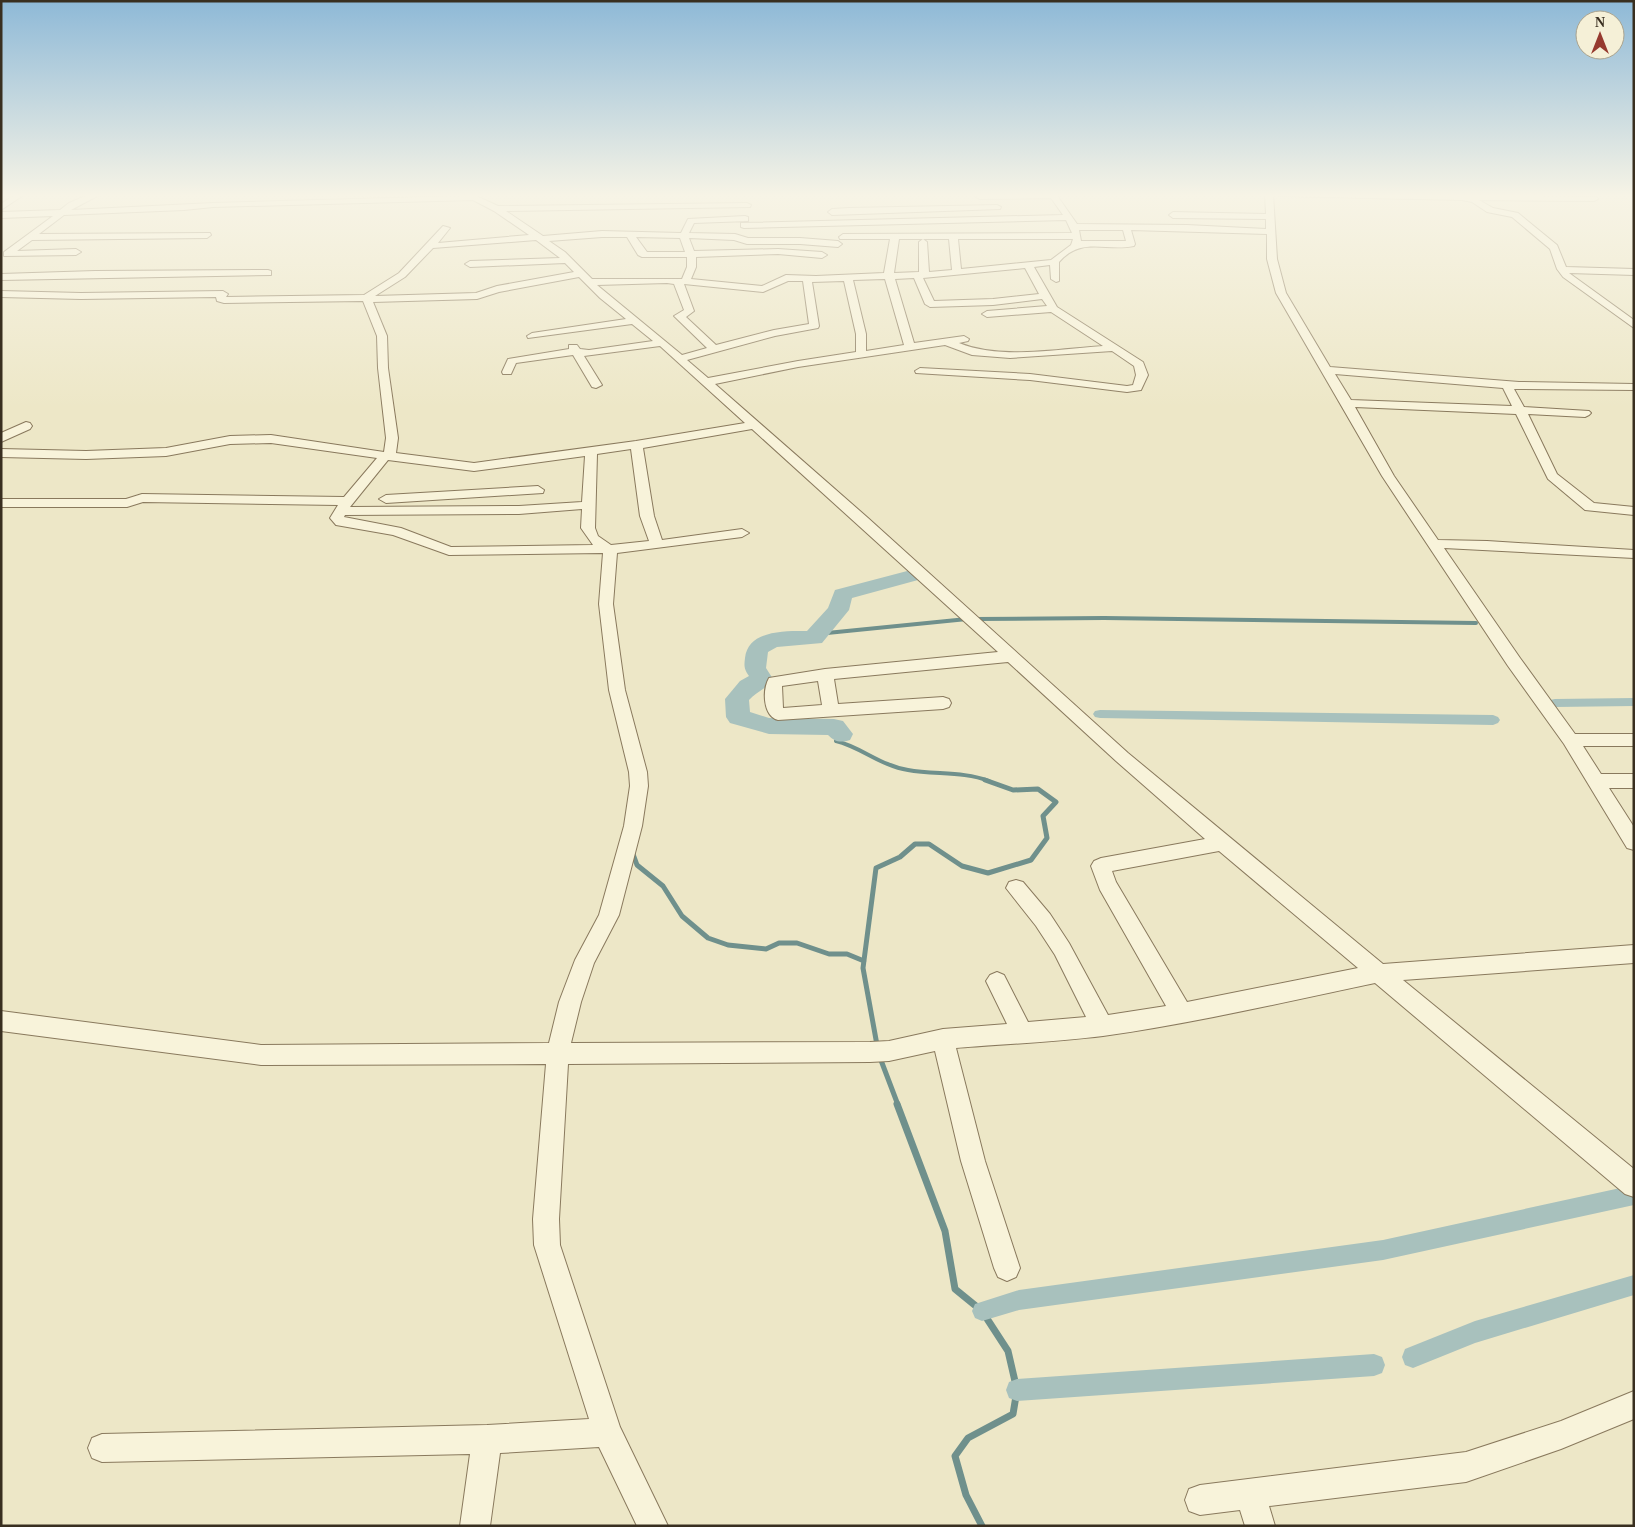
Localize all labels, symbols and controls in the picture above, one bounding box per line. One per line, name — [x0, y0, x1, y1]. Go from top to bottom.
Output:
north arrow — [1575, 10, 1625, 60]
text: N — [1595, 15, 1605, 30]

